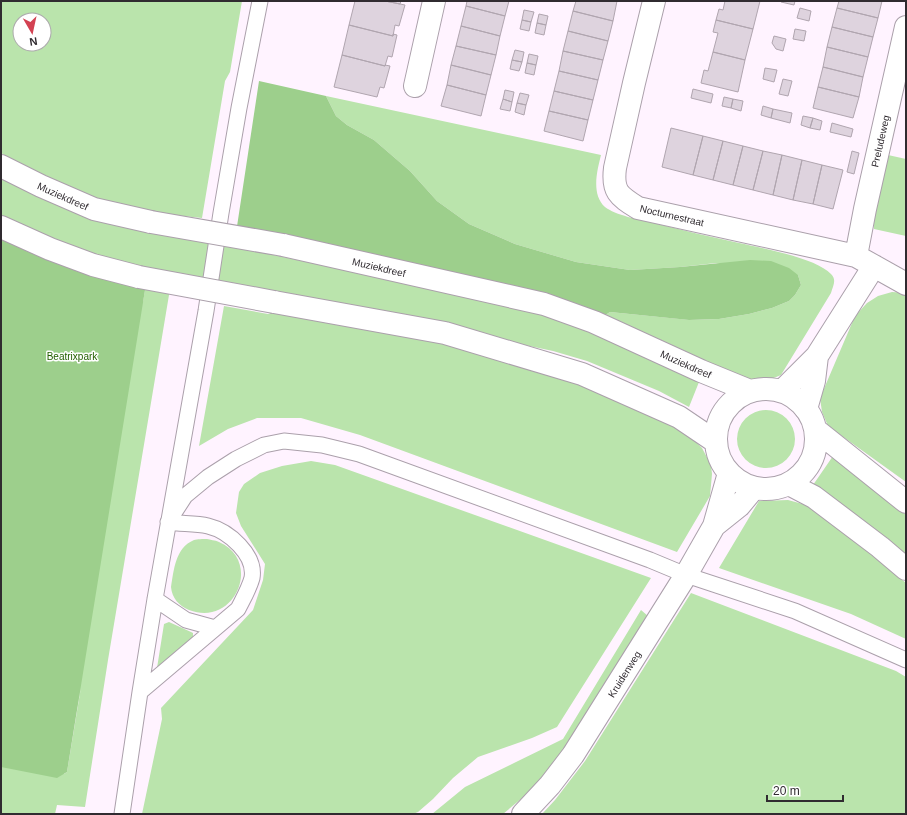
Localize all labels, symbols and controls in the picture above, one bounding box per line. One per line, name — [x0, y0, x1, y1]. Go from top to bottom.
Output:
north arrow — [12, 12, 52, 52]
text: N — [29, 35, 38, 48]
street label: Preludeweg — [869, 114, 892, 168]
street label: Muziekdreef — [36, 180, 90, 213]
street label: Nocturnestraat — [639, 203, 705, 228]
street label: Muziekdreef — [351, 256, 407, 279]
street label: Muziekdreef — [659, 348, 713, 381]
park label: Beatrixpark — [47, 351, 98, 362]
street label: Kruidenweg — [606, 649, 643, 700]
scale bar — [767, 777, 843, 803]
text: 20 m — [773, 784, 800, 798]

